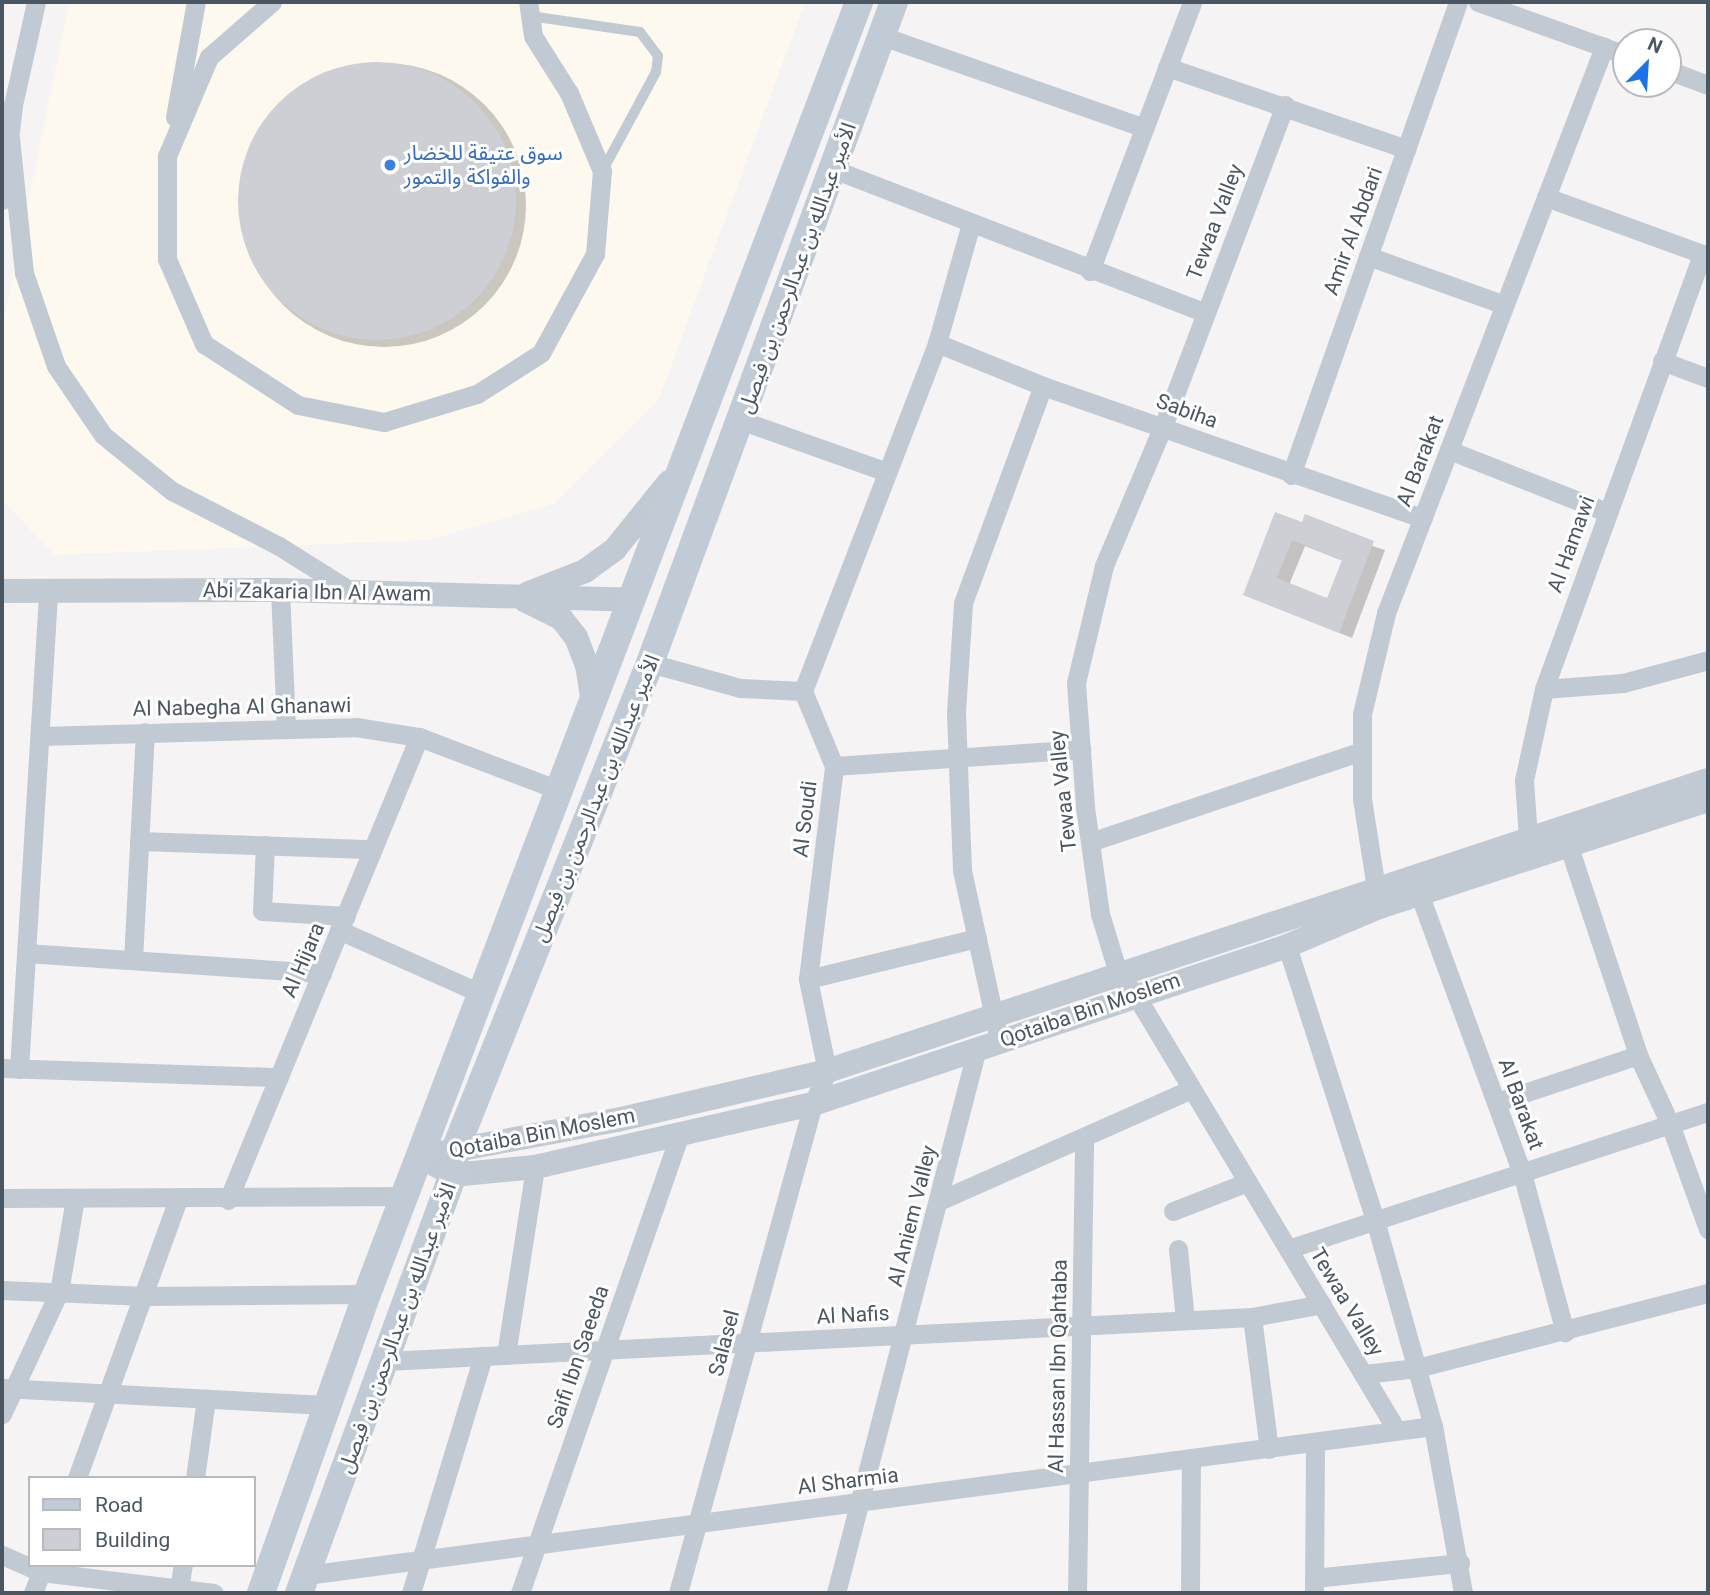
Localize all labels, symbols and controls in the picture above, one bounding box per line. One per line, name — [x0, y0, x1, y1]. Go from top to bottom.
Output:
north arrow — [1612, 28, 1682, 98]
text: N — [1644, 32, 1666, 58]
street label: الأمير عبدالله بن عبدالرحمن بن فيصل — [733, 119, 861, 417]
place label: سوق عتيقة للخضار والفواكة والتمور — [404, 140, 563, 190]
marker: سوق عتيقة للخضار والفواكة والتمور — [382, 157, 398, 173]
street label: Tewaa Valley — [1181, 161, 1249, 283]
street label: Amir Al Abdari — [1318, 163, 1388, 299]
street label: Sabiha — [1153, 388, 1221, 434]
street label: Al Barakat — [1391, 412, 1449, 510]
street label: Al Hamawi — [1542, 492, 1600, 596]
street label: Abi Zakaria Ibn Al Awam — [203, 577, 431, 607]
street label: الأمير عبدالله بن عبدالرحمن بن فيصل — [527, 651, 665, 945]
street label: Al Nabegha Al Ghanawi — [133, 692, 351, 722]
street label: Tewaa Valley — [1044, 729, 1082, 853]
street label: Al Soudi — [788, 779, 822, 859]
street label: Al Hijara — [276, 919, 330, 1001]
street label: Qotaiba Bin Moslem — [997, 967, 1183, 1053]
street label: Al Barakat — [1493, 1055, 1549, 1153]
street label: Qotaiba Bin Moslem — [447, 1103, 637, 1163]
street label: Al Aniem Valley — [882, 1143, 942, 1289]
street label: الأمير عبدالله بن عبدالرحمن بن فيصل — [333, 1179, 461, 1477]
street label: Tewaa Valley — [1305, 1243, 1389, 1361]
street label: Al Hassan Ibn Qahtaba — [1044, 1259, 1072, 1473]
street label: Saifi Ibn Saeeda — [542, 1282, 614, 1432]
street label: Al Nafis — [816, 1301, 890, 1329]
street label: Salasel — [703, 1307, 745, 1379]
street label: Al Sharmia — [796, 1462, 900, 1500]
legend — [28, 1476, 256, 1567]
text: Road — [95, 1493, 143, 1517]
text: Building — [95, 1528, 170, 1552]

